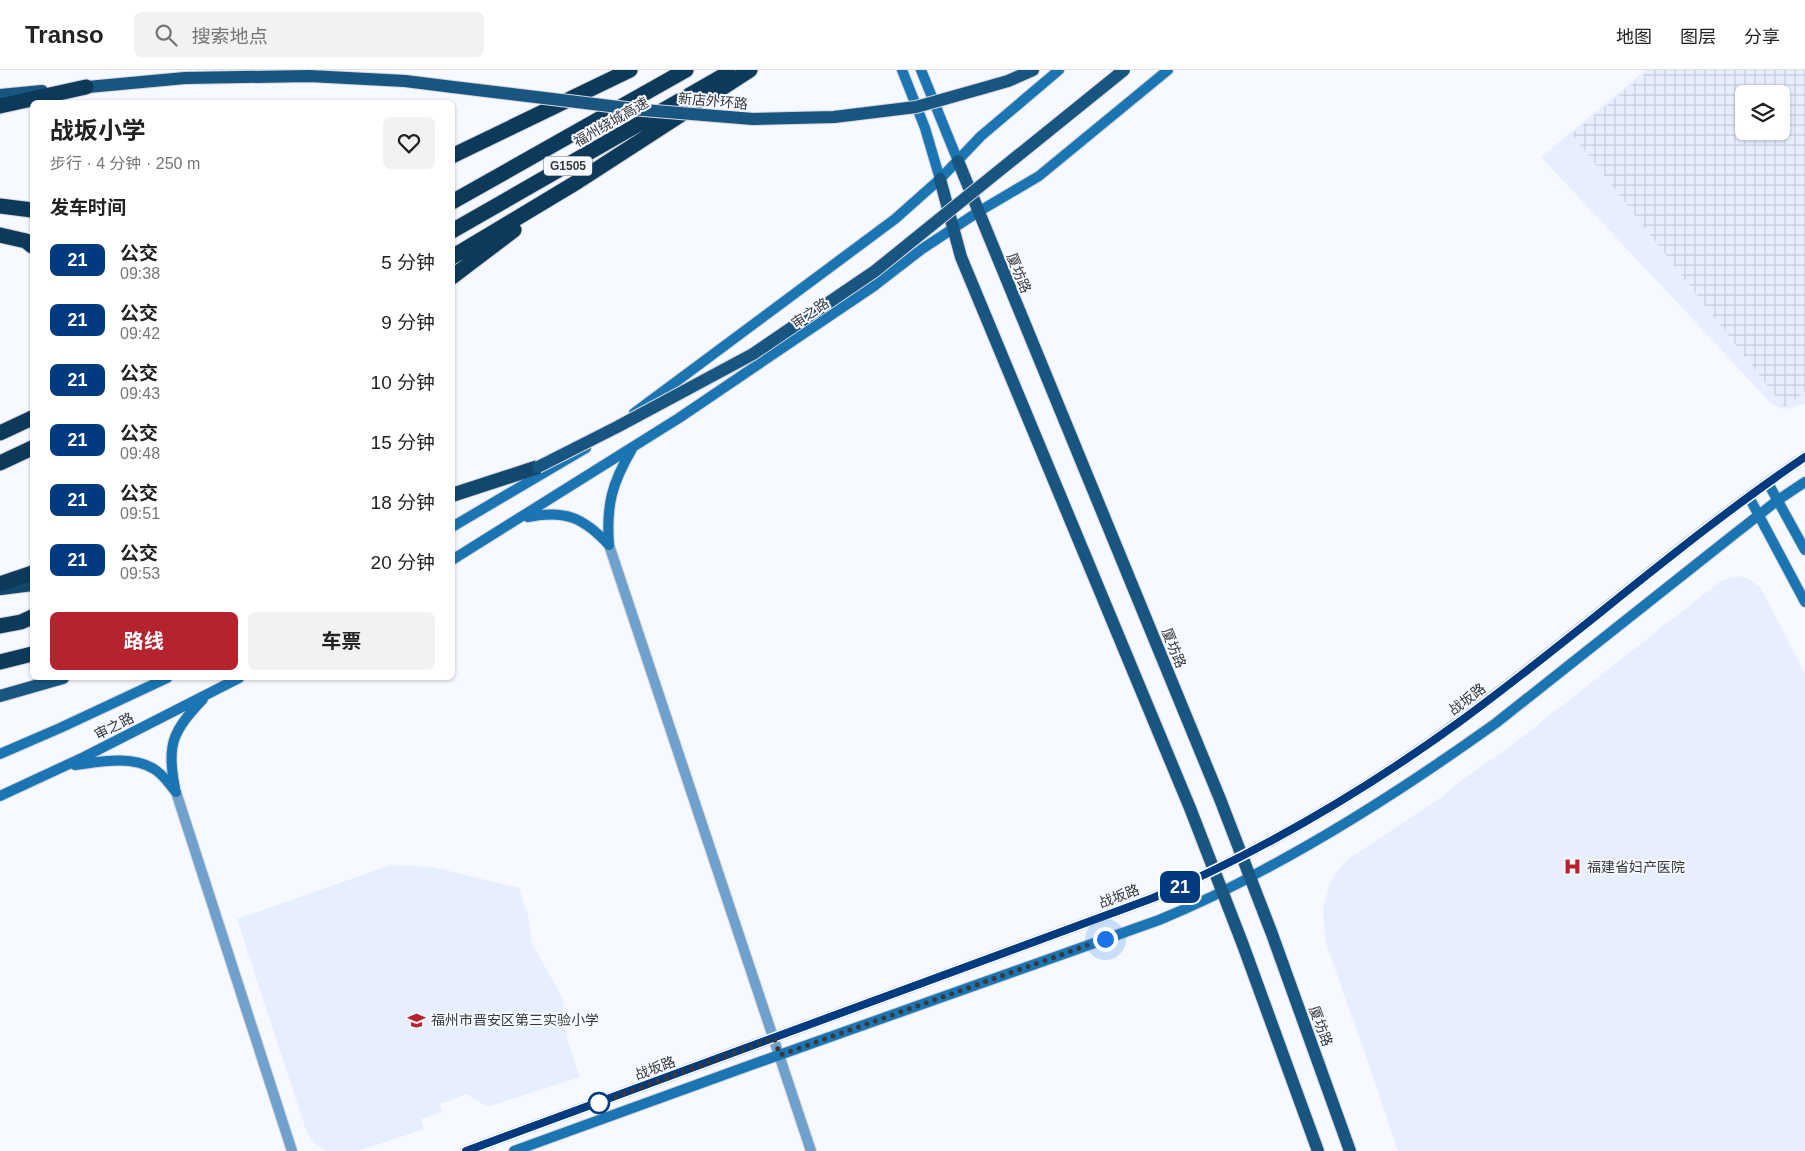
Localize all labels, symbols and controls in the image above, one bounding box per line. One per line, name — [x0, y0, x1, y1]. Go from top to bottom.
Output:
search box — [134, 12, 484, 57]
text: Transo — [25, 21, 104, 48]
icon: search — [152, 21, 180, 49]
text: 搜索地点 — [192, 26, 268, 47]
text: 地图 — [1616, 27, 1652, 47]
text: 图层 — [1680, 27, 1716, 47]
text: 分享 — [1744, 27, 1780, 47]
map controls — [1735, 85, 1790, 140]
button: layers — [1735, 85, 1790, 140]
street label: 新店外环路 — [677, 90, 749, 112]
street label: 福州绕城高速 — [571, 94, 651, 150]
text: 战坂小学 — [50, 117, 146, 144]
button: heart — [383, 117, 435, 169]
text: 步行 · 4 分钟 · 250 m — [50, 155, 200, 172]
road number: G1505 — [544, 156, 592, 175]
text: 发车时间 — [50, 197, 126, 218]
text: 公交 — [120, 243, 158, 264]
text: 21 — [67, 250, 88, 270]
street label: 厦坊路 — [1004, 251, 1034, 295]
text: 5 分钟 — [381, 252, 435, 273]
text: 09:38 — [120, 265, 160, 282]
street label: 审之路 — [788, 295, 832, 331]
text: 公交 — [120, 303, 158, 324]
text: 21 — [67, 310, 88, 330]
text: 9 分钟 — [381, 312, 435, 333]
text: 09:42 — [120, 325, 160, 342]
text: 公交 — [120, 363, 158, 384]
text: 21 — [67, 370, 88, 390]
text: 10 分钟 — [371, 372, 435, 393]
text: 09:43 — [120, 385, 160, 402]
text: 公交 — [120, 423, 158, 444]
text: 21 — [67, 430, 88, 450]
text: 15 分钟 — [371, 432, 435, 453]
text: 09:48 — [120, 445, 160, 462]
text: 公交 — [120, 483, 158, 504]
text: 21 — [67, 490, 88, 510]
text: 18 分钟 — [371, 492, 435, 513]
text: 09:51 — [120, 505, 160, 522]
text: 公交 — [120, 543, 158, 564]
text: 21 — [67, 550, 88, 570]
text: 20 分钟 — [371, 552, 435, 573]
text: 09:53 — [120, 565, 160, 582]
button: 路线 — [50, 612, 238, 670]
button: 车票 — [248, 612, 435, 670]
street label: 厦坊路 — [1159, 626, 1189, 670]
street label: 战坂路 — [1445, 680, 1489, 718]
street label: 审之路 — [92, 709, 136, 743]
hospital icon: 福建省妇产医院 — [1563, 857, 1583, 877]
place label: 福建省妇产医院 — [1587, 859, 1685, 875]
line badge: 21 — [1158, 871, 1202, 903]
text: 21 — [1170, 877, 1190, 897]
street label: 战坂路 — [1097, 881, 1141, 911]
your location — [1093, 927, 1118, 952]
street label: 厦坊路 — [1306, 1004, 1336, 1048]
school or university icon: 福州市晋安区第三实验小学 — [407, 1010, 427, 1030]
place label: 福州市晋安区第三实验小学 — [431, 1012, 599, 1028]
street label: 战坂路 — [633, 1053, 677, 1083]
unlabelled marker — [588, 1092, 610, 1114]

